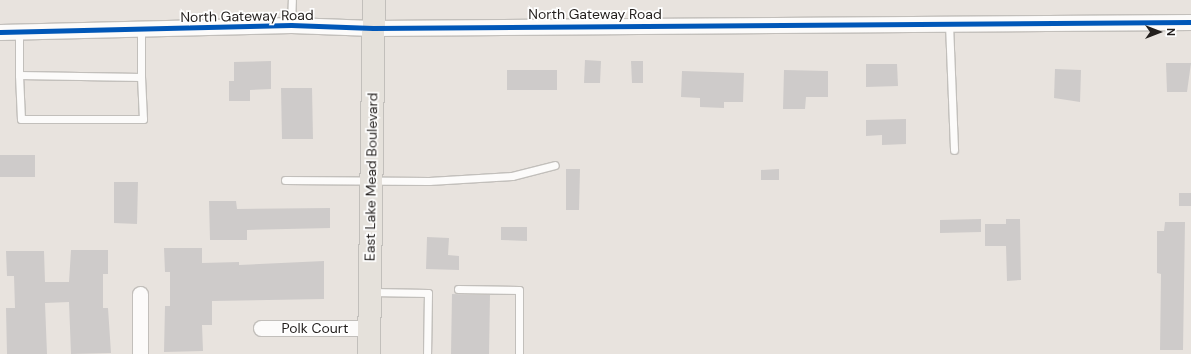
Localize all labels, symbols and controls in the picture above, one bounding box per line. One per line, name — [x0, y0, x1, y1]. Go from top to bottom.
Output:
street label: North Gateway Road — [180, 6, 314, 26]
street label: North Gateway Road — [528, 6, 662, 22]
north arrow — [1139, 12, 1179, 52]
text: N — [1164, 28, 1178, 36]
street label: East Lake Mead Boulevard — [361, 93, 381, 261]
street label: Polk Court — [282, 320, 348, 336]

